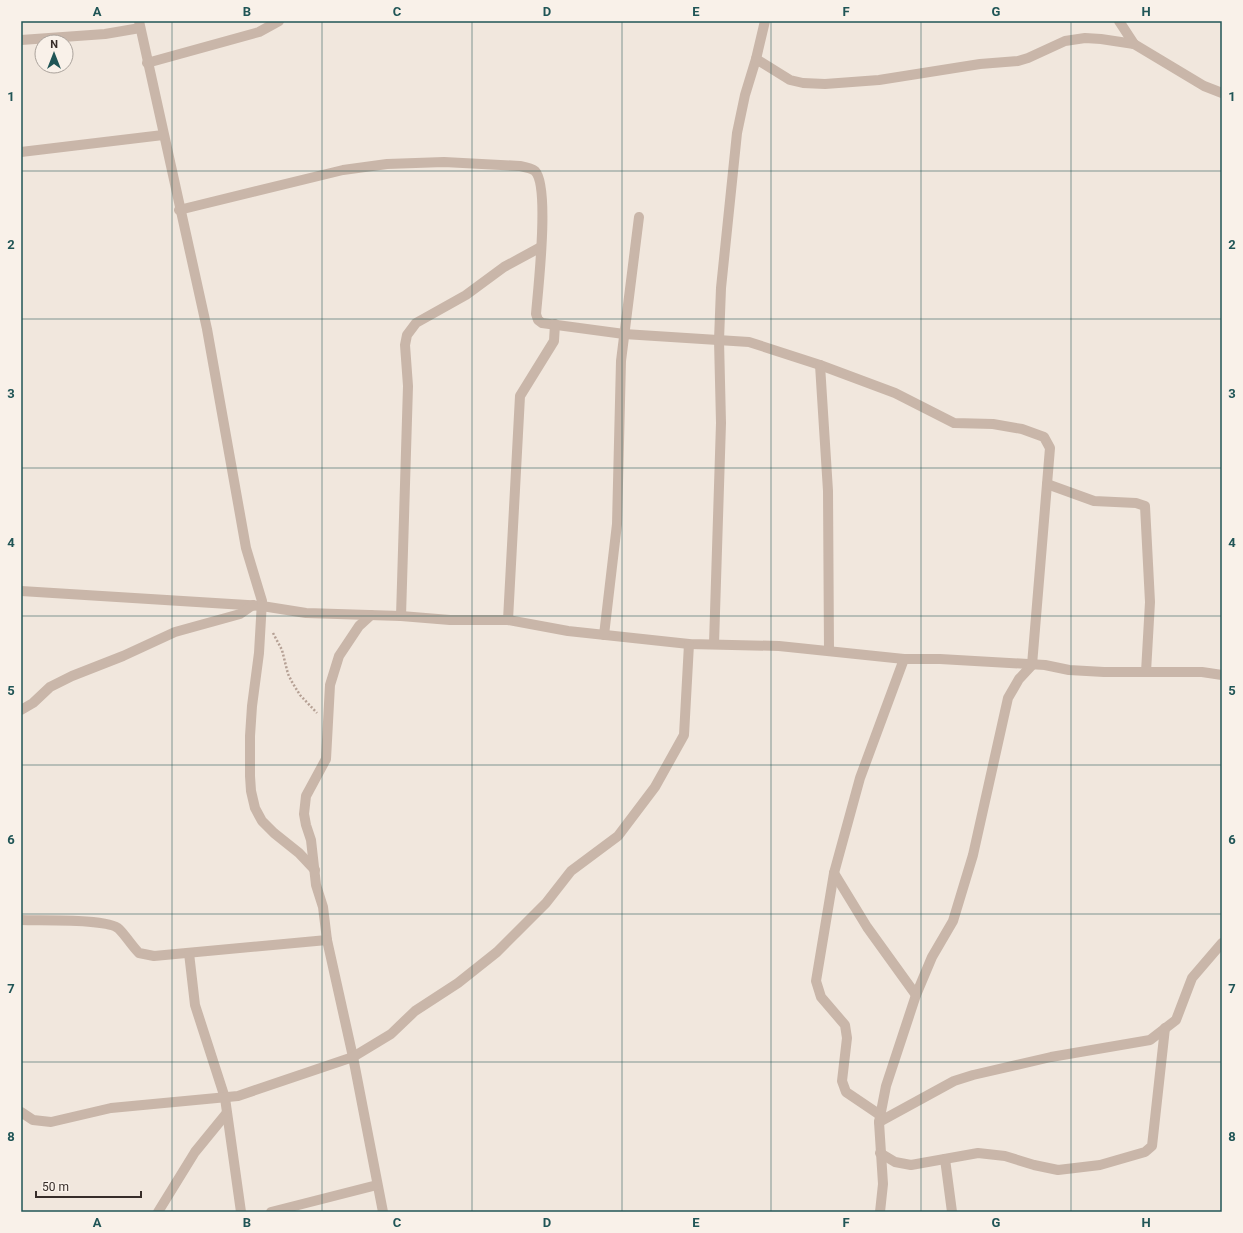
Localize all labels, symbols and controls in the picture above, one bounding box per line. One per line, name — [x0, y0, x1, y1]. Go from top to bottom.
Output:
text: A — [93, 4, 102, 19]
text: B — [243, 4, 251, 19]
text: C — [393, 4, 402, 19]
text: D — [543, 4, 551, 19]
text: E — [692, 4, 700, 19]
text: F — [842, 4, 850, 19]
text: G — [992, 4, 1001, 19]
text: H — [1141, 4, 1151, 19]
north arrow — [34, 34, 74, 74]
text: N — [50, 38, 58, 51]
text: 1 — [7, 89, 15, 104]
text: 1 — [1228, 89, 1236, 104]
text: 2 — [7, 237, 15, 252]
text: 2 — [1228, 237, 1236, 252]
text: 3 — [7, 386, 15, 401]
text: 3 — [1228, 386, 1236, 401]
text: 4 — [7, 535, 15, 550]
text: 4 — [1228, 535, 1236, 550]
text: 5 — [7, 683, 15, 698]
text: 5 — [1228, 683, 1236, 698]
text: 6 — [7, 832, 15, 847]
text: 6 — [1228, 832, 1236, 847]
text: 7 — [7, 981, 15, 996]
text: 7 — [1228, 981, 1236, 996]
text: 8 — [7, 1129, 15, 1144]
text: 8 — [1228, 1129, 1236, 1144]
scale bar — [36, 1173, 141, 1199]
text: 50 m — [42, 1180, 69, 1194]
text: A — [93, 1215, 102, 1230]
text: B — [243, 1215, 251, 1230]
text: C — [393, 1215, 402, 1230]
text: D — [543, 1215, 551, 1230]
text: E — [692, 1215, 700, 1230]
text: F — [842, 1215, 850, 1230]
text: G — [992, 1215, 1001, 1230]
text: H — [1141, 1215, 1151, 1230]

